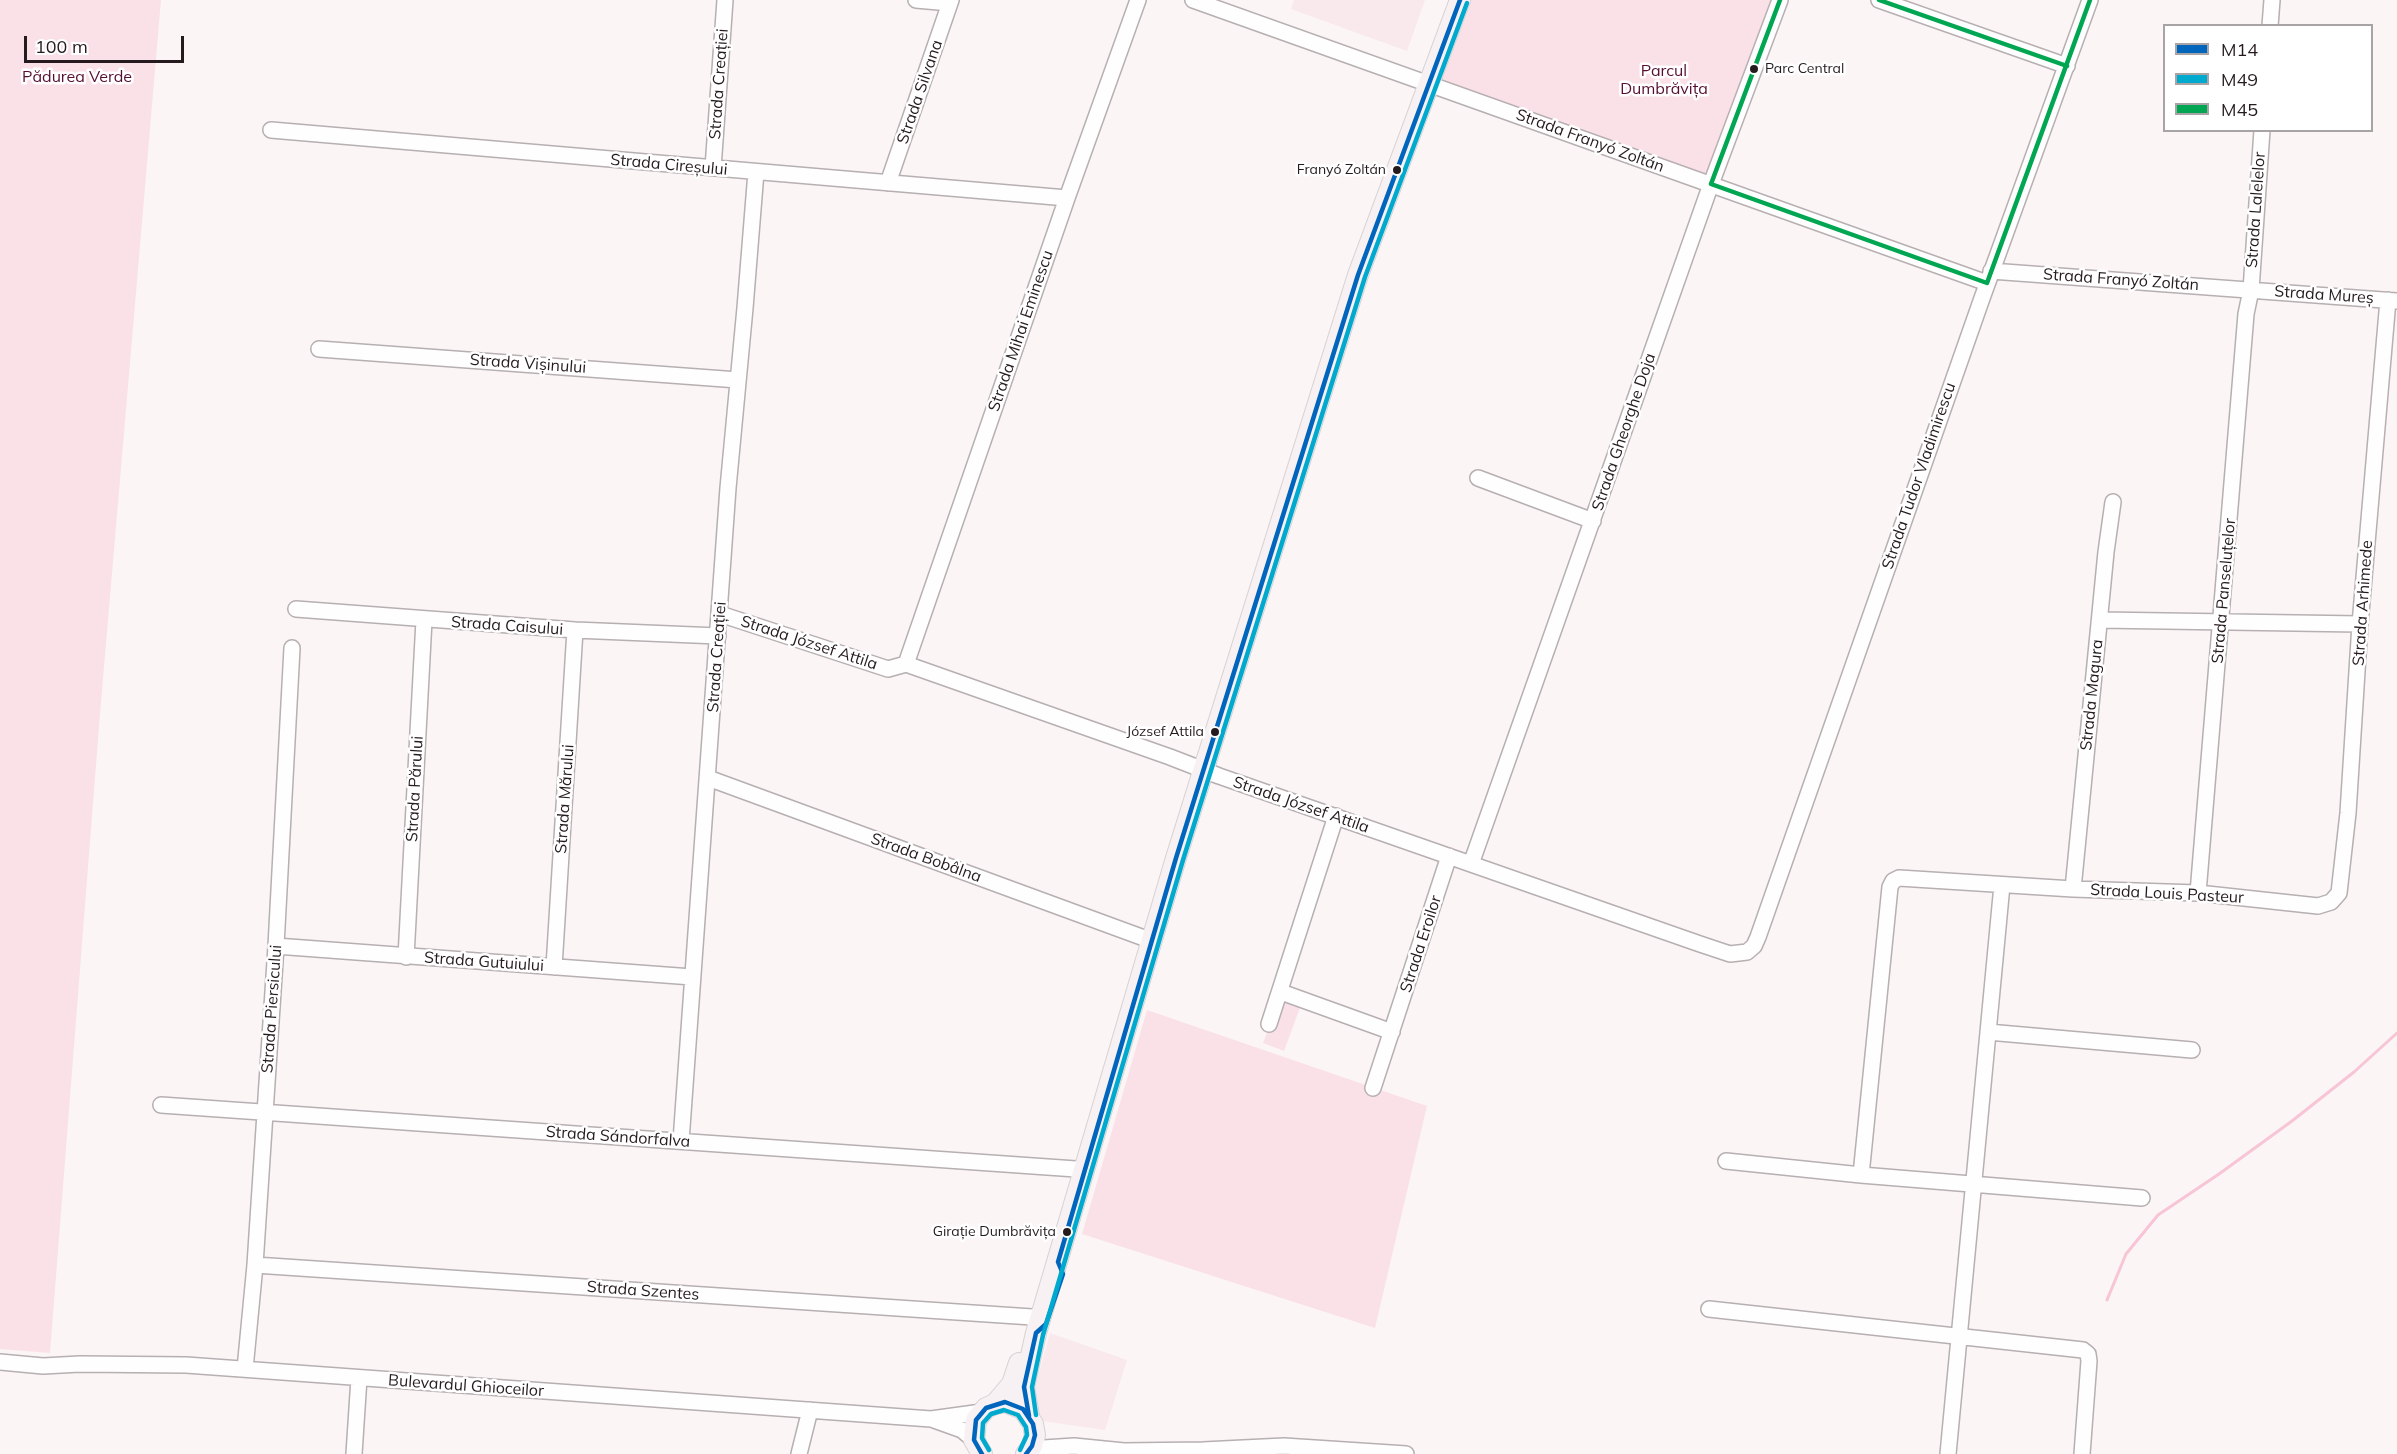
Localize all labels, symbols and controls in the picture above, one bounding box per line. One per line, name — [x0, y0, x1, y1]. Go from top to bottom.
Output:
scale bar — [27, 24, 188, 62]
legend — [2163, 24, 2373, 132]
street label: Strada Creației — [706, 28, 732, 140]
text: 100 m — [35, 35, 88, 58]
street label: Strada Silvana — [893, 37, 947, 147]
text: M14 — [2221, 38, 2258, 61]
park label: Parcul Dumbrăvița — [1620, 61, 1708, 99]
place label: Parc Central — [1765, 61, 1844, 77]
marker: Parc Central — [1748, 63, 1760, 75]
park label: Pădurea Verde — [22, 67, 132, 87]
text: M49 — [2221, 68, 2258, 91]
text: M45 — [2221, 98, 2258, 121]
street label: Strada Franyó Zoltán — [1513, 105, 1667, 177]
street label: Strada Cireșului — [610, 150, 728, 180]
street label: Strada Lalelelor — [2242, 151, 2270, 269]
place label: Franyó Zoltán — [1297, 162, 1386, 178]
marker: Franyó Zoltán — [1391, 164, 1403, 176]
street label: Strada Mihai Eminescu — [984, 248, 1058, 414]
street label: Strada Franyó Zoltán — [2042, 265, 2200, 295]
street label: Strada Mureș — [2274, 282, 2374, 308]
street label: Strada Vișinului — [469, 350, 587, 378]
street label: Strada Gheorghe Doja — [1588, 351, 1660, 513]
street label: Strada Tudor Vladimirescu — [1878, 380, 1960, 572]
street label: Strada Panseluțelor — [2208, 517, 2240, 665]
street label: Strada Arhimede — [2349, 539, 2377, 667]
street label: Strada Creației — [704, 601, 730, 713]
street label: Strada József Attila — [738, 612, 880, 674]
street label: Strada Caisului — [450, 613, 564, 639]
street label: Strada Magura — [2077, 638, 2107, 752]
place label: József Attila — [1127, 724, 1204, 740]
marker: József Attila — [1209, 726, 1221, 738]
street label: Strada Părului — [403, 735, 427, 843]
street label: Strada Mărului — [552, 744, 578, 854]
street label: Strada József Attila — [1230, 773, 1372, 837]
street label: Strada Bobâlna — [868, 829, 984, 887]
street label: Strada Louis Pasteur — [2090, 880, 2244, 908]
street label: Strada Eroilor — [1396, 893, 1446, 995]
street label: Strada Piersicului — [258, 944, 286, 1074]
street label: Strada Gutuiului — [424, 948, 544, 976]
street label: Strada Sándorfalva — [545, 1122, 691, 1152]
place label: Girație Dumbrăvița — [933, 1224, 1056, 1240]
marker: Girație Dumbrăvița — [1061, 1226, 1073, 1238]
street label: Strada Szentes — [586, 1277, 700, 1305]
street label: Bulevardul Ghioceilor — [388, 1371, 544, 1401]

